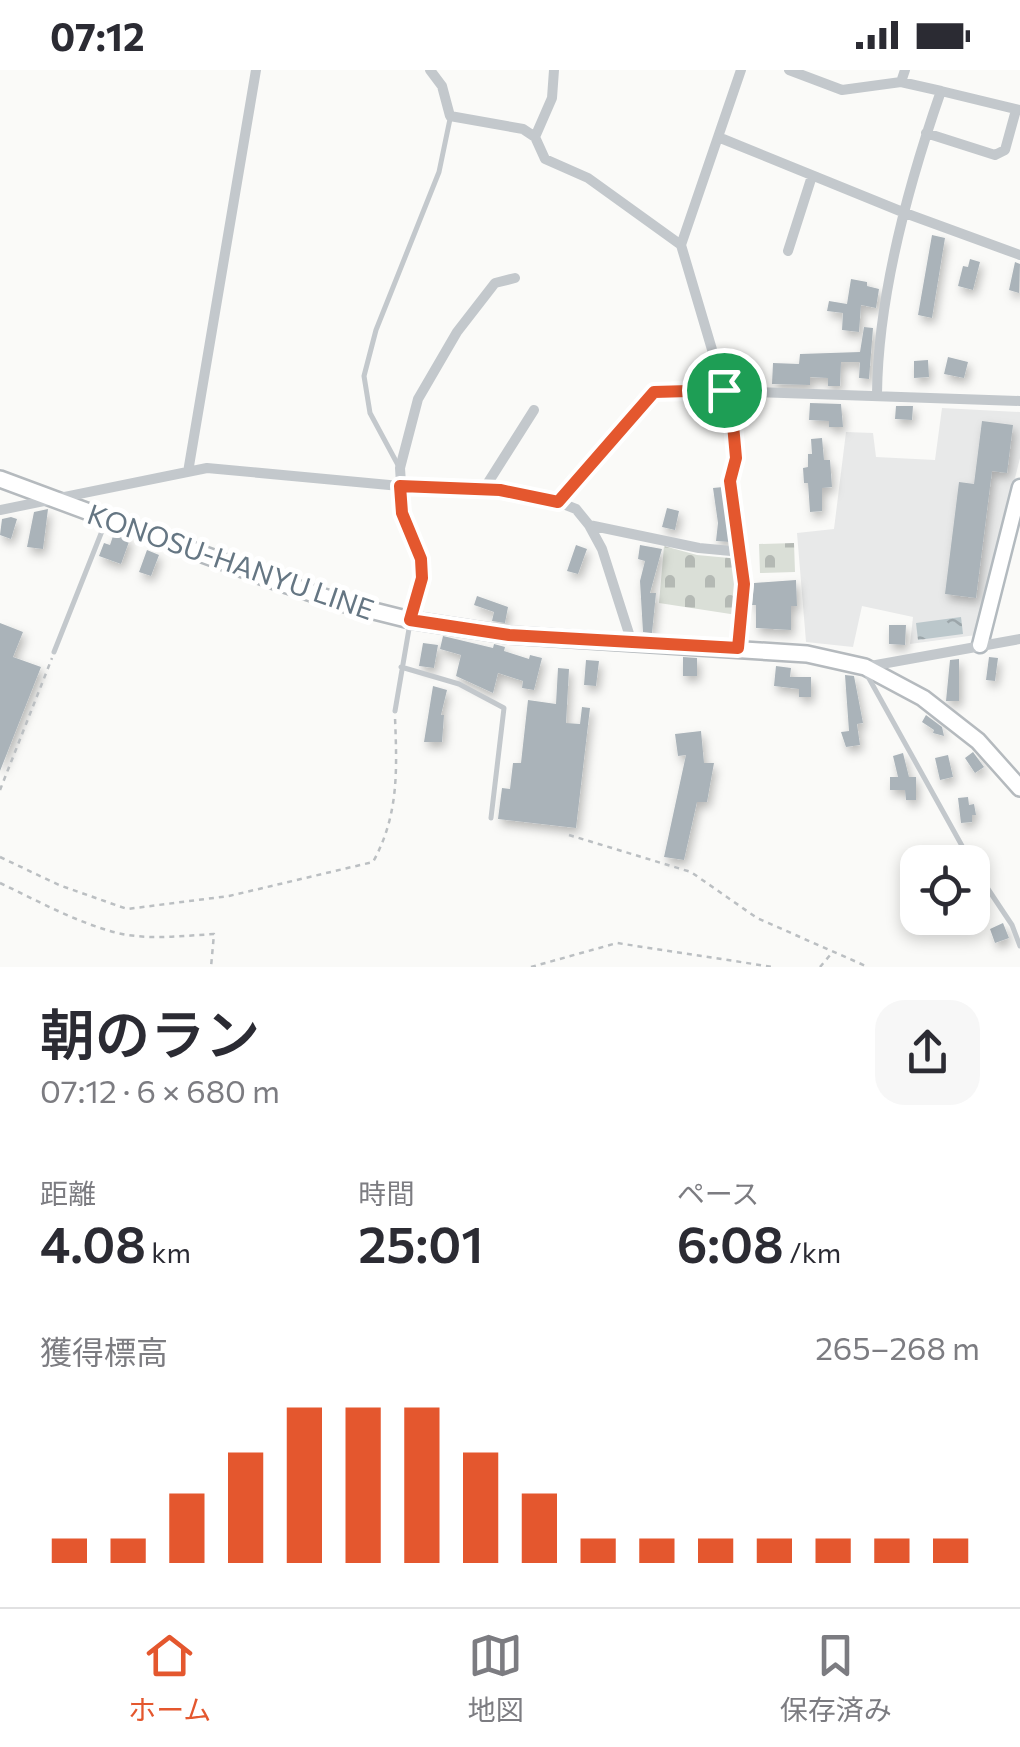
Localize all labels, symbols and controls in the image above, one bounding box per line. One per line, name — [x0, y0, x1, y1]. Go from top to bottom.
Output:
text: 07:12 — [50, 12, 145, 59]
pin — [682, 348, 767, 433]
icon: arrive — [697, 363, 752, 418]
street label: KONOSU-HANYU LINE — [83, 496, 379, 626]
map controls — [900, 845, 990, 935]
button: locate — [900, 845, 990, 935]
text: 朝のラン — [40, 999, 260, 1066]
button: share — [875, 1000, 980, 1105]
text: 07:12 · 6 × 680 m — [40, 1070, 280, 1110]
text: 距離 — [40, 1176, 96, 1210]
text: 時間 — [358, 1176, 414, 1210]
text: ペース — [677, 1176, 759, 1210]
text: 4.08 — [40, 1212, 146, 1273]
text: 25:01 — [358, 1212, 484, 1273]
text: 6:08 — [677, 1212, 784, 1273]
text: km — [146, 1235, 191, 1269]
text: /km — [784, 1235, 841, 1269]
text: 265–268 m — [815, 1327, 980, 1367]
text: 獲得標高 — [40, 1331, 168, 1371]
tab: ホーム — [128, 1628, 211, 1728]
tab: 地図 — [468, 1628, 524, 1728]
tab: 保存済み — [780, 1628, 892, 1728]

